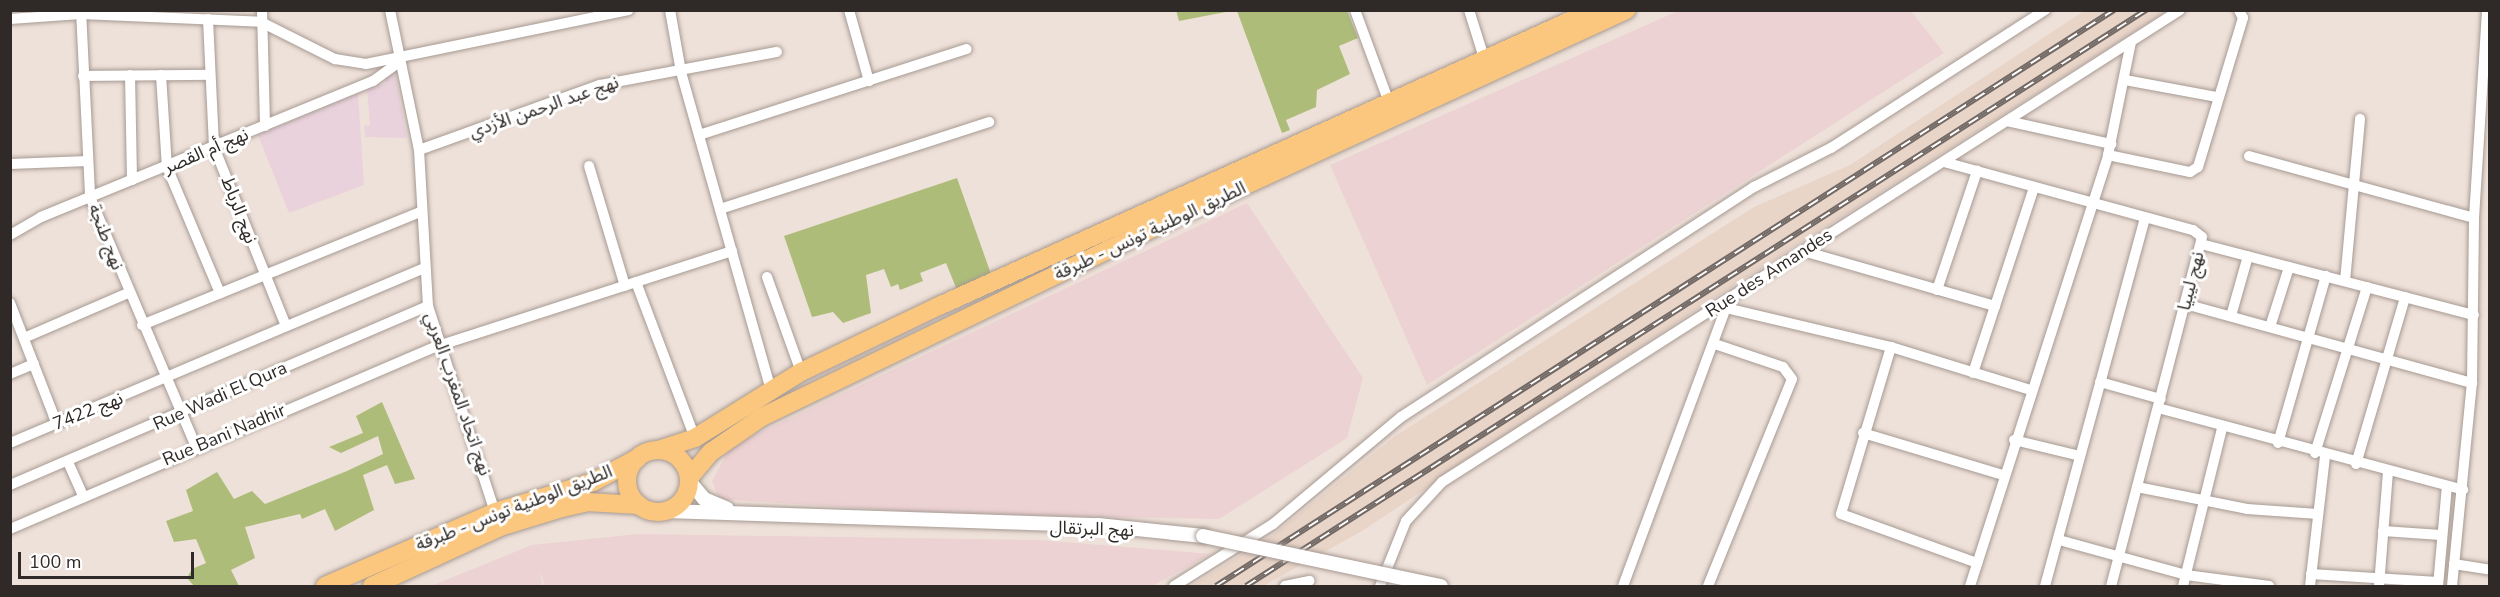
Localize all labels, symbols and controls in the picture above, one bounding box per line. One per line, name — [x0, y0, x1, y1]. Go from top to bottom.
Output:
street label: نهج عبد الرحمن الأزدي — [466, 71, 622, 143]
street label: نهج أم القصر — [160, 123, 252, 179]
street label: نهج الرباط — [216, 173, 262, 247]
street label: الطريق الوطنية تونس - طبرقة — [1051, 177, 1249, 285]
street label: نهج طنجة — [84, 201, 128, 273]
street label: Rue des Amandes — [1702, 224, 1836, 322]
street label: نهج ليبيا — [2173, 249, 2209, 313]
street label: نهج اتحاد المغرب العربي — [420, 310, 496, 478]
street label: Rue Wadi El Qura — [150, 357, 290, 435]
street label: نهج 7422 — [50, 387, 126, 435]
street label: Rue Bani Nadhir — [159, 399, 289, 471]
street label: الطريق الوطنية تونس - طبرقة — [413, 460, 615, 556]
street label: نهج البرتقال — [1050, 517, 1134, 541]
scale bar — [21, 540, 196, 578]
text: 100 m — [29, 550, 81, 574]

